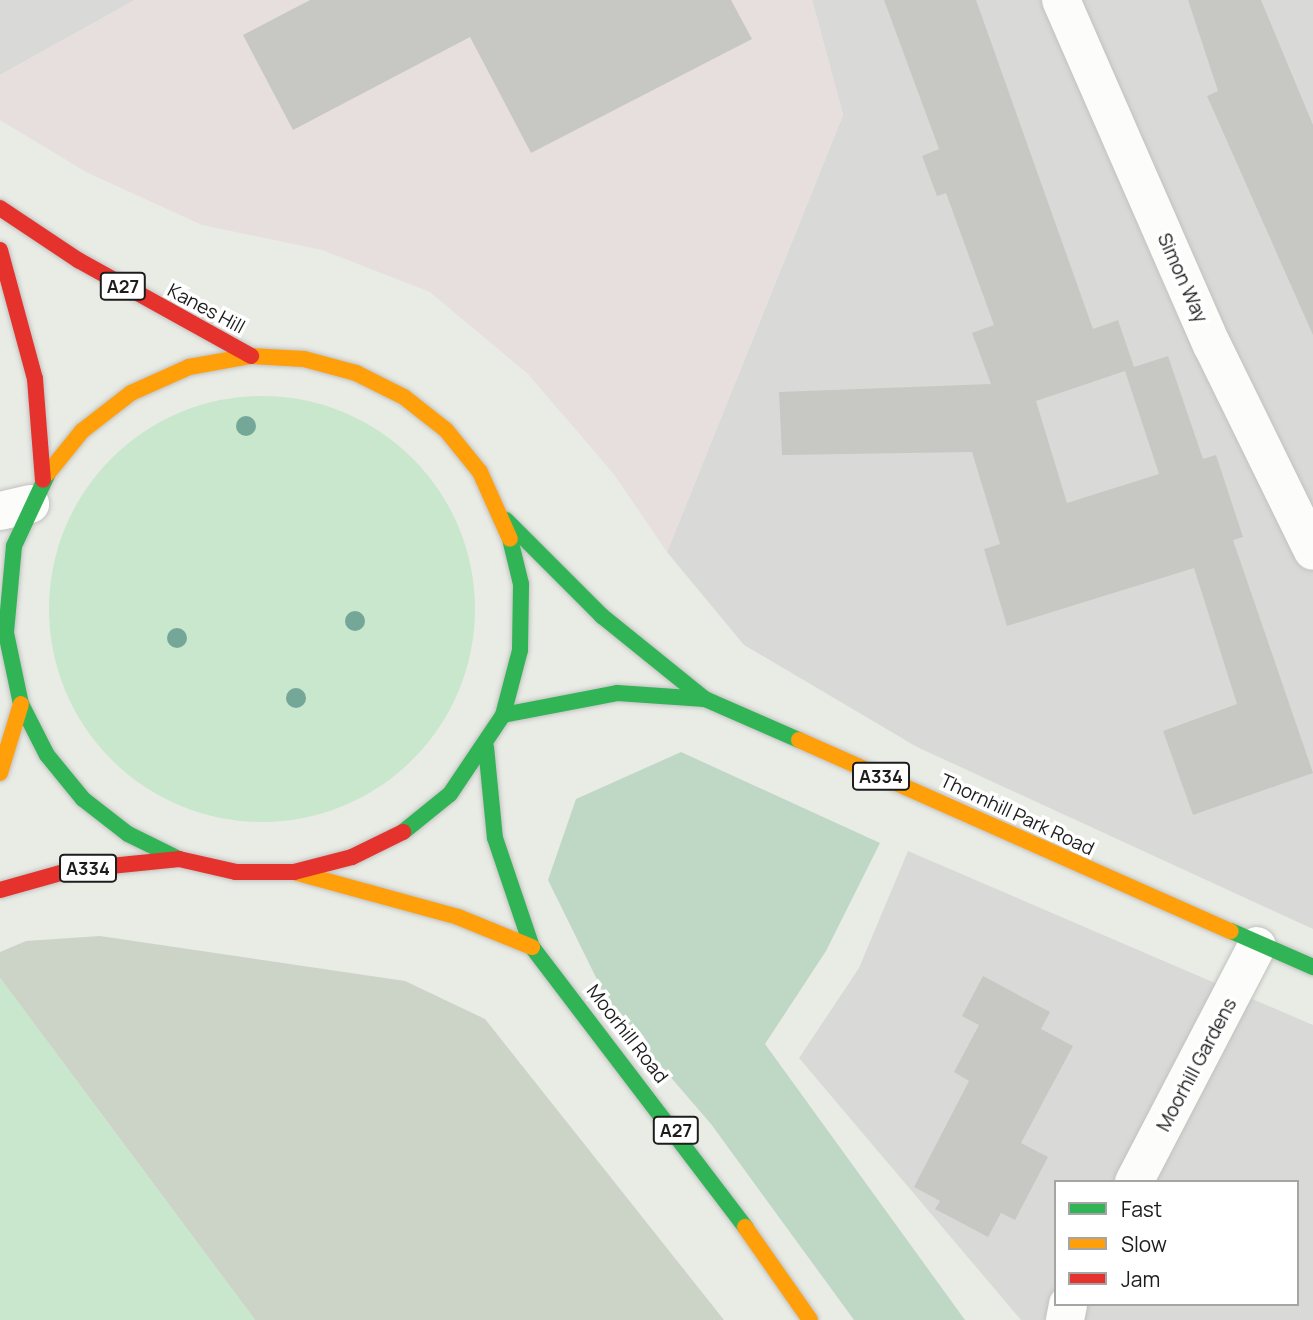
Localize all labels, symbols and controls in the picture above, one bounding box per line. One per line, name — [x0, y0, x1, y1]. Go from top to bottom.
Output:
street label: Simon Way — [1152, 230, 1212, 326]
road number: A27 — [99, 272, 148, 300]
street label: Kanes Hill — [163, 279, 249, 339]
road number: A334 — [851, 762, 911, 790]
street label: Thornhill Park Road — [936, 769, 1098, 861]
road number: A334 — [58, 854, 118, 882]
street label: Moorhill Road — [581, 980, 673, 1088]
street label: Moorhill Gardens — [1152, 994, 1242, 1136]
road number: A27 — [652, 1115, 700, 1144]
legend — [1054, 1180, 1299, 1306]
text: Fast — [1121, 1195, 1162, 1223]
text: Slow — [1121, 1230, 1167, 1258]
text: Jam — [1121, 1265, 1160, 1293]

